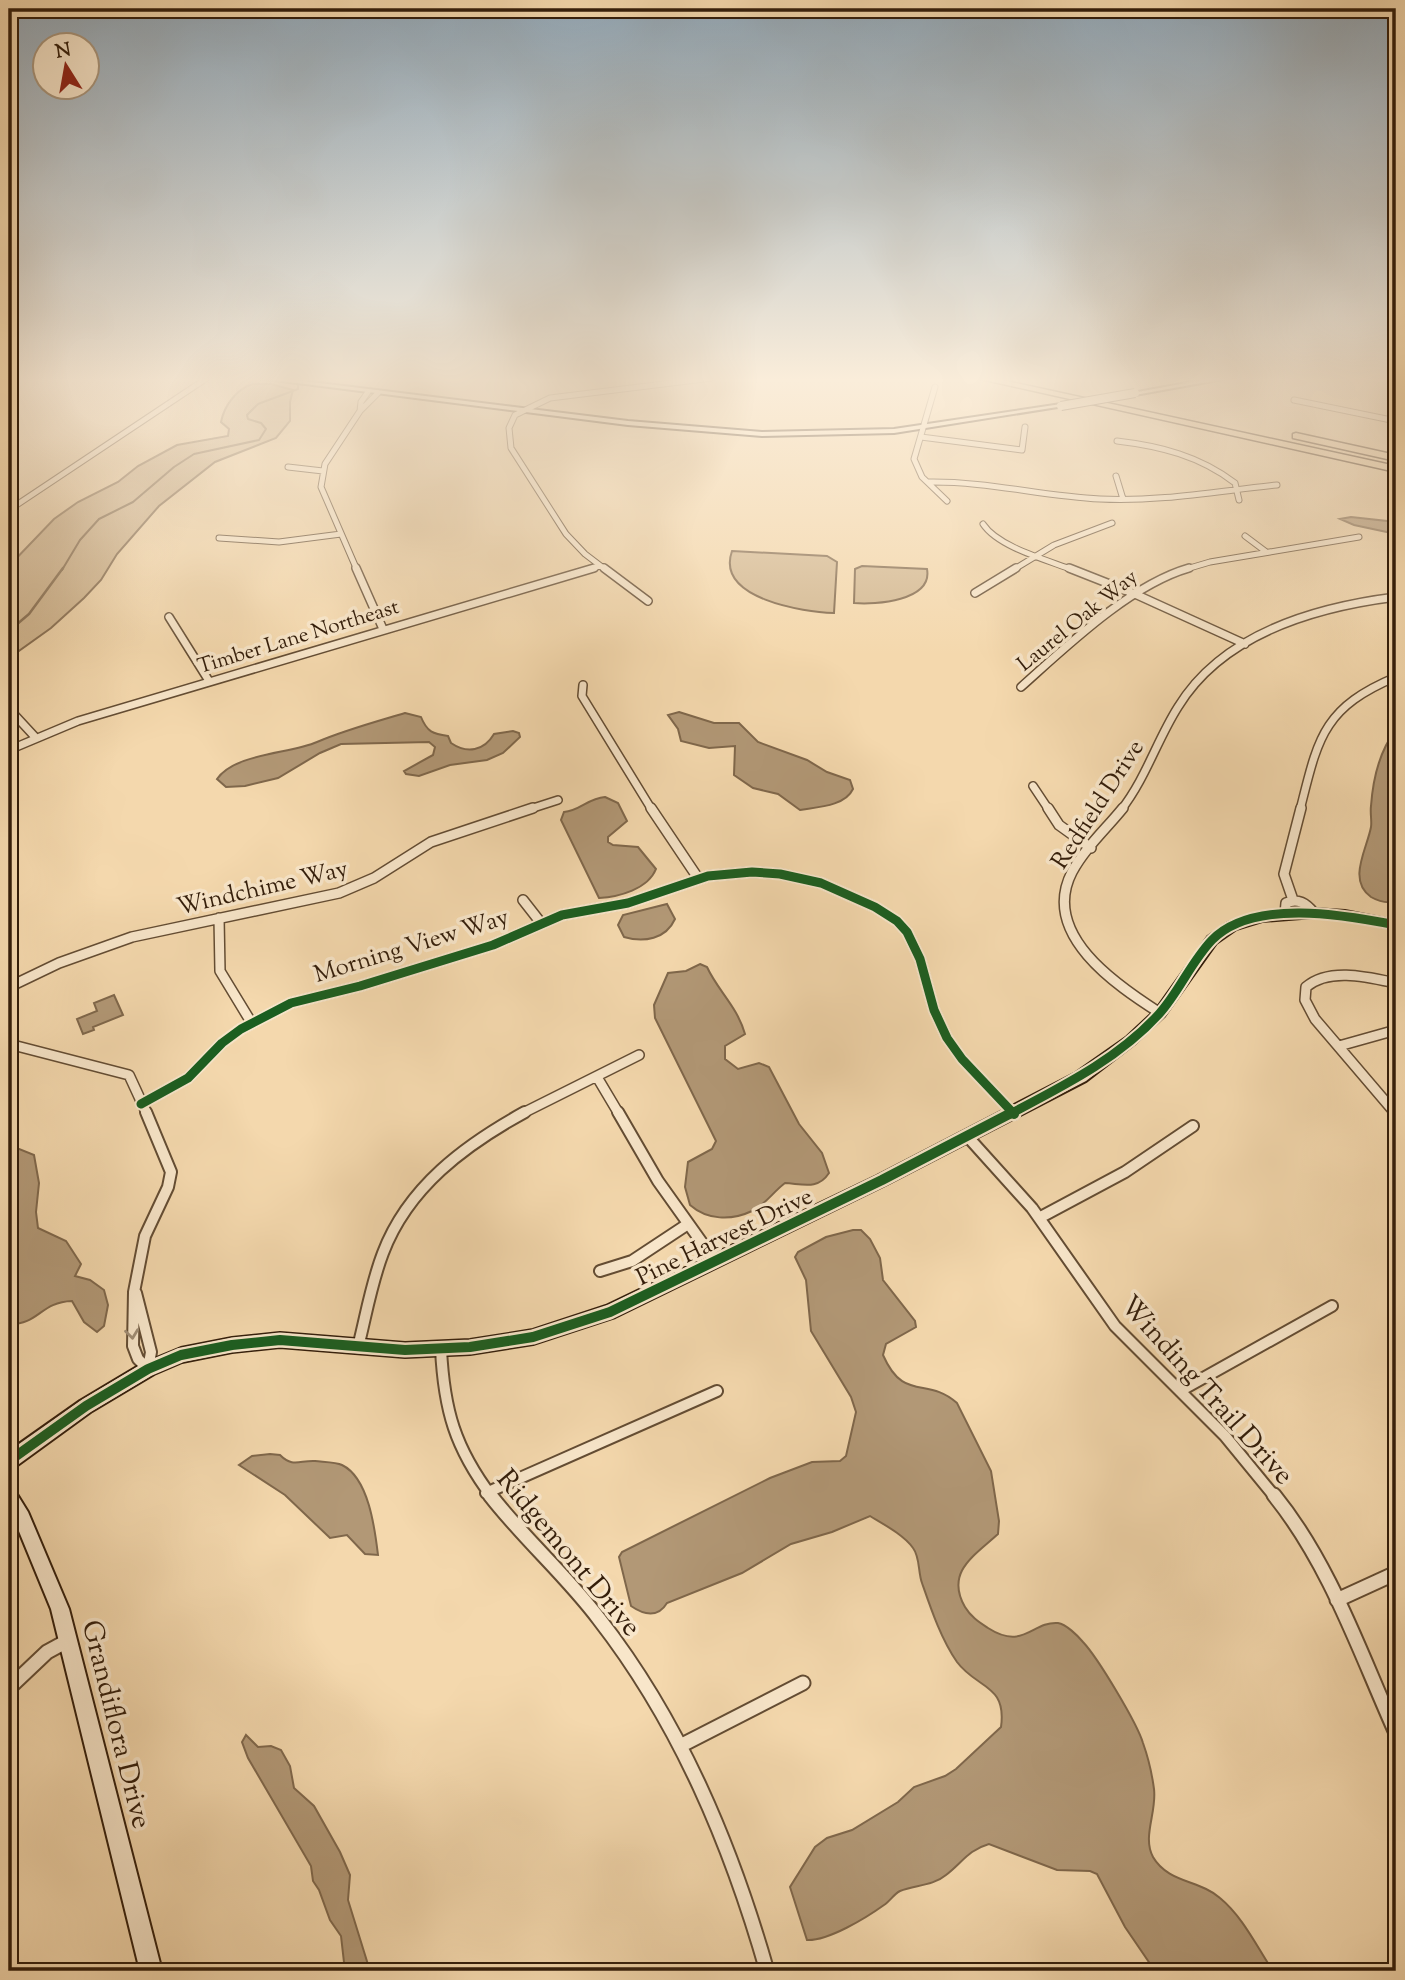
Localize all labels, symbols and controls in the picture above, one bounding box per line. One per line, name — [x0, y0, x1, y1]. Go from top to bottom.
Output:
north arrow — [32, 32, 102, 102]
text: N — [53, 37, 73, 66]
street label: Laurel Oak Way — [1012, 563, 1145, 680]
street label: Timber Lane Northeast — [194, 593, 403, 683]
street label: Redfield Drive — [1044, 734, 1153, 877]
street label: Windchime Way — [173, 853, 351, 925]
street label: Morning View Way — [310, 901, 513, 993]
street label: Pine Harvest Drive — [631, 1180, 819, 1295]
street label: Winding Trail Drive — [1110, 1287, 1302, 1495]
one-way arrow — [125, 1328, 140, 1340]
street label: Ridgemont Drive — [486, 1462, 650, 1646]
street label: Grandiflora Drive — [70, 1616, 160, 1833]

